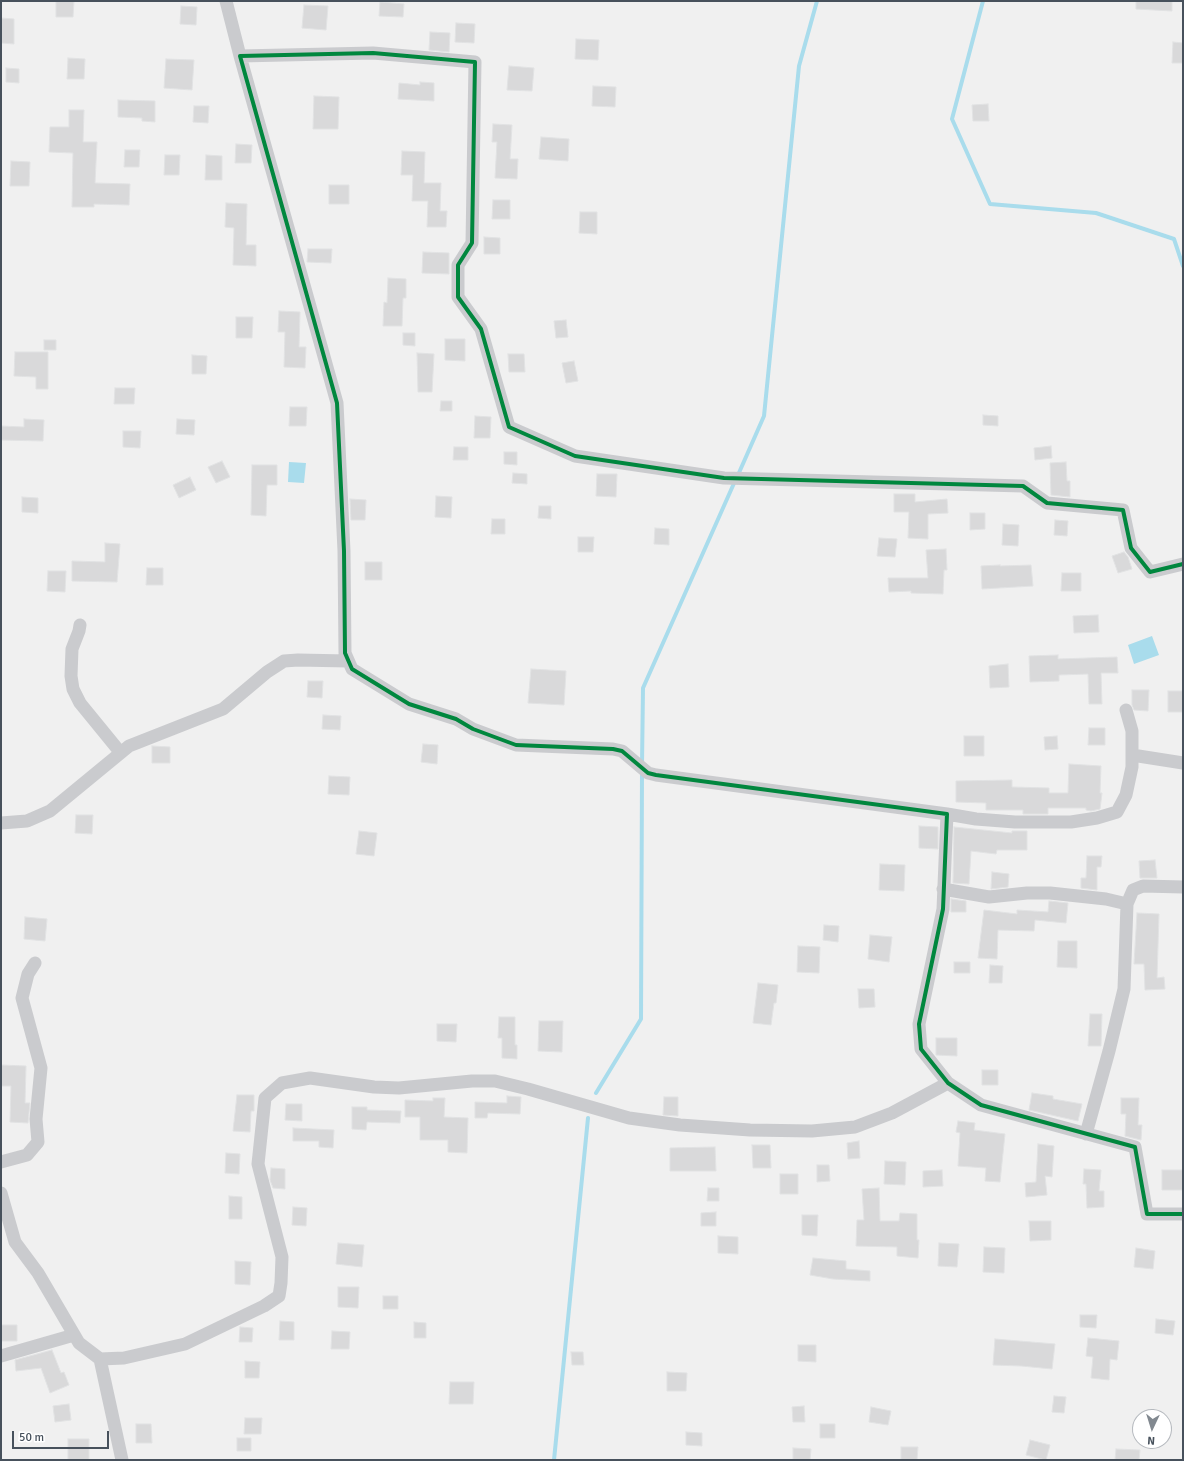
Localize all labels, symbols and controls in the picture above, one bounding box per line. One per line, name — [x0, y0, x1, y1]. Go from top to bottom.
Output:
north arrow — [1132, 1409, 1172, 1449]
scale bar — [14, 1423, 111, 1449]
text: 50 m — [19, 1430, 44, 1445]
text: N — [1147, 1434, 1155, 1447]

